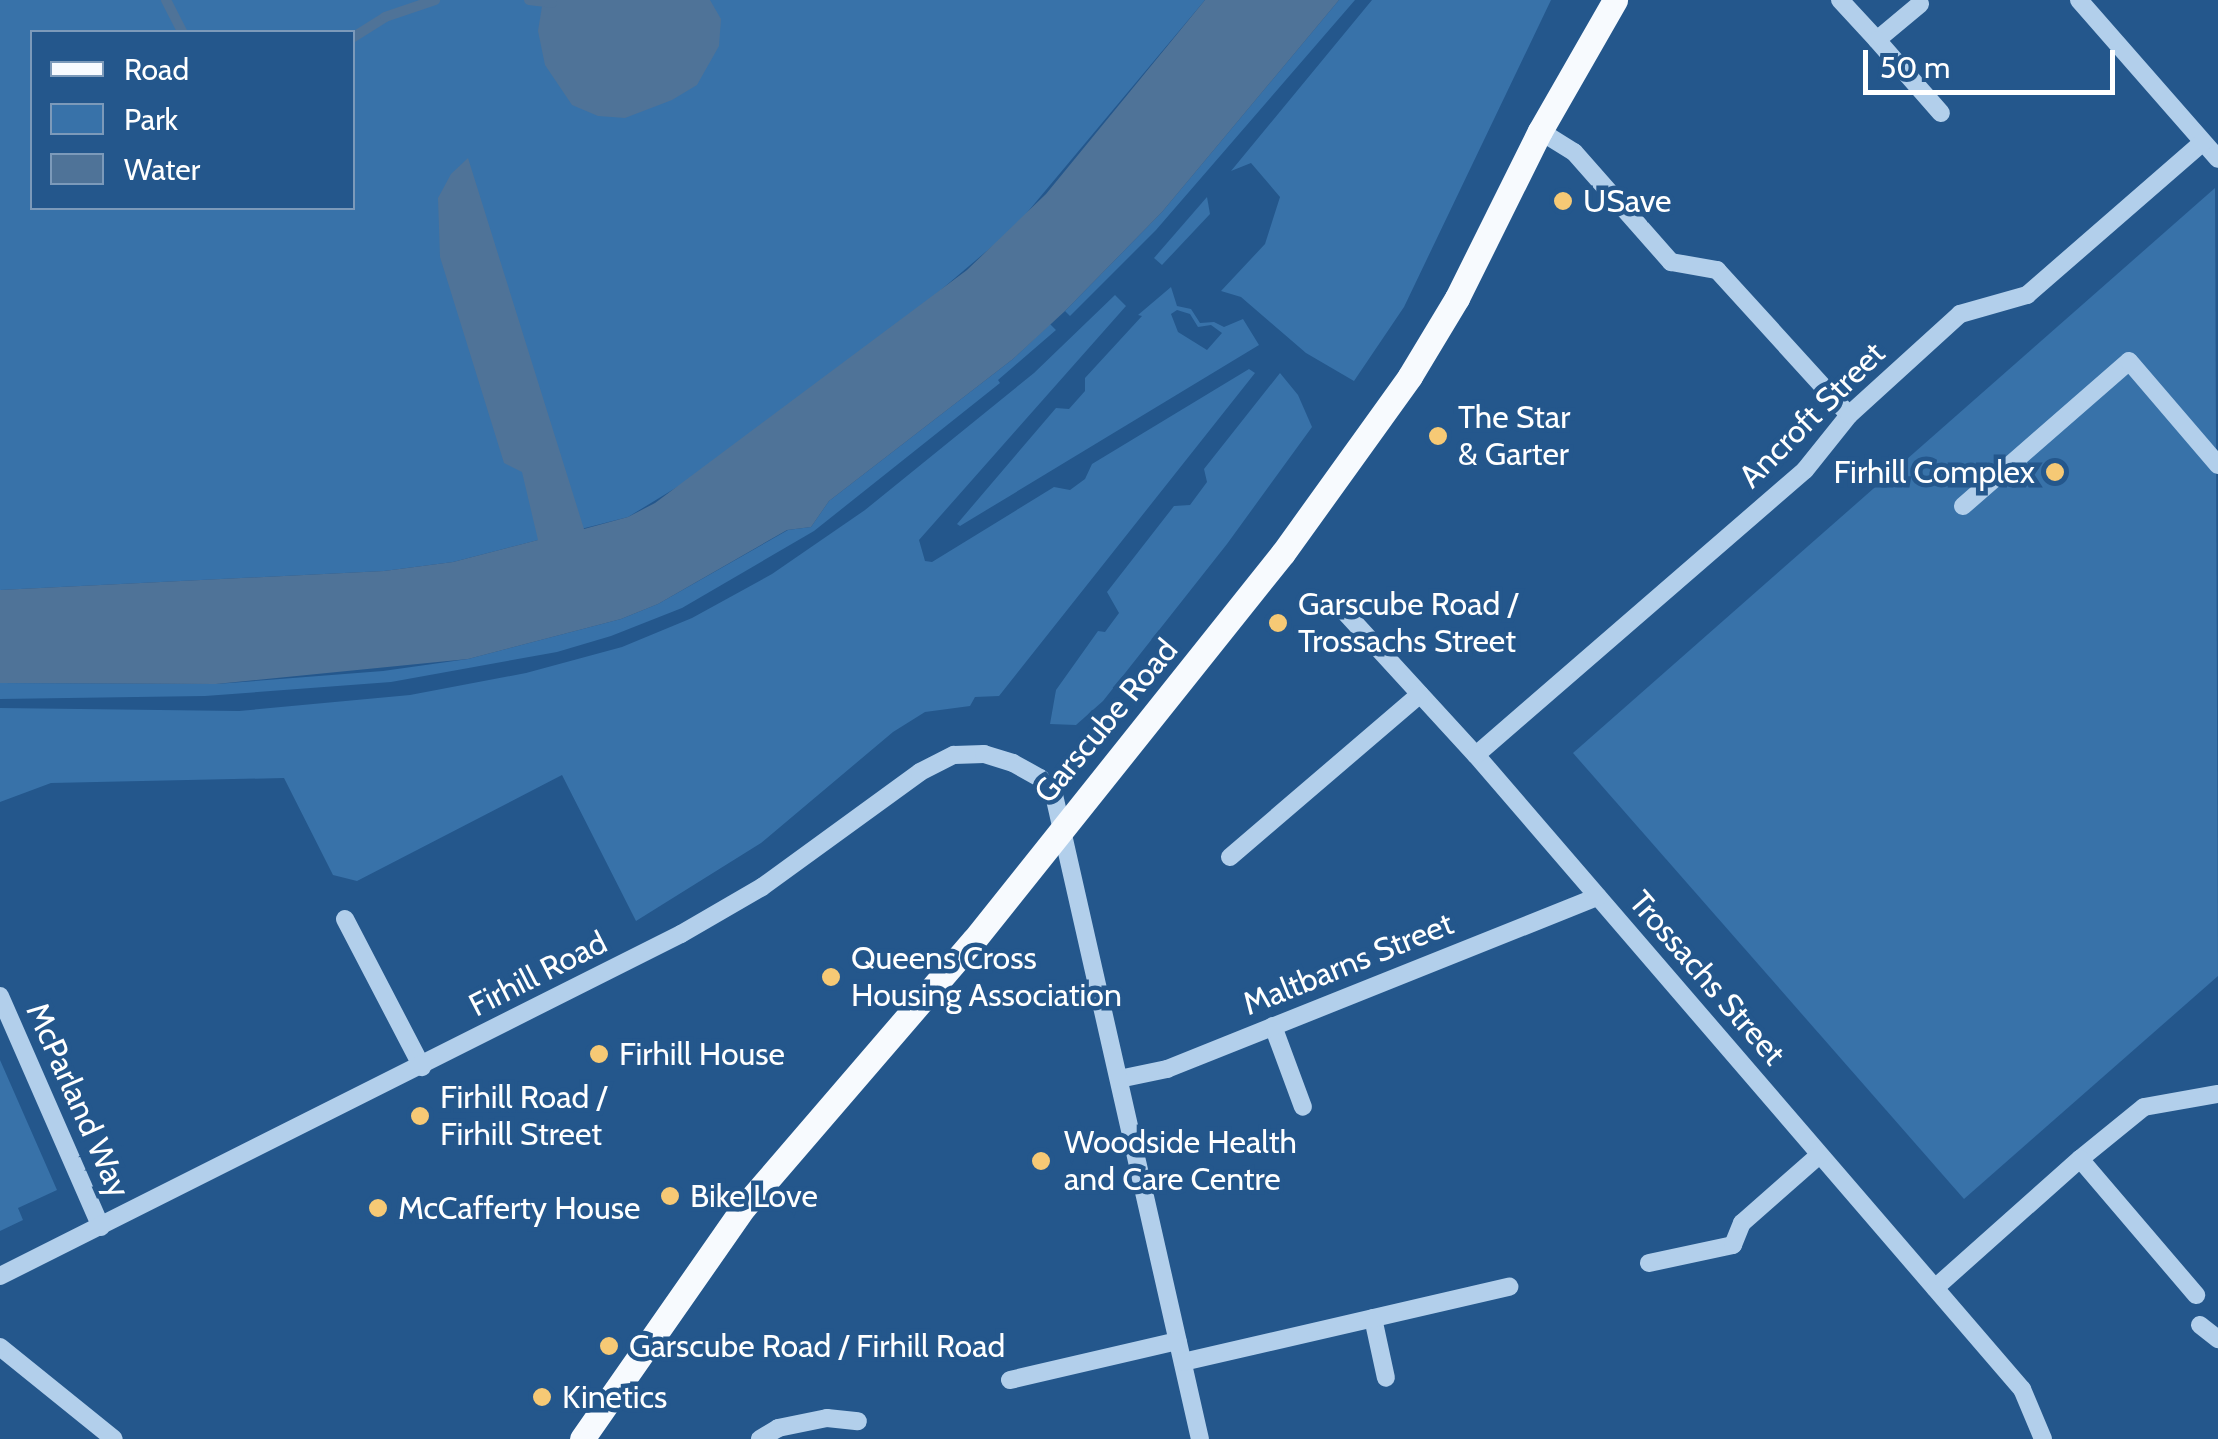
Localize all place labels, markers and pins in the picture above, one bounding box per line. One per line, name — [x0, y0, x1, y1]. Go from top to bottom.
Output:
place label: USave — [1583, 182, 1671, 220]
marker: USave — [1552, 190, 1574, 212]
place label: The Star & Garter — [1458, 399, 1570, 474]
marker: The Star & Garter — [1427, 425, 1449, 447]
place label: Firhill Complex — [1834, 453, 2035, 491]
marker: Firhill Complex — [2044, 461, 2066, 483]
place label: Garscube Road / Trossachs Street — [1298, 586, 1518, 661]
marker: Garscube Road / Trossachs Street — [1267, 612, 1289, 634]
place label: Queens Cross Housing Association — [851, 940, 1122, 1015]
marker: Queens Cross Housing Association — [820, 966, 842, 988]
place label: Firhill House — [619, 1035, 785, 1073]
marker: Firhill House — [588, 1043, 610, 1065]
place label: Firhill Road / Firhill Street — [440, 1079, 607, 1154]
marker: Firhill Road / Firhill Street — [409, 1105, 431, 1127]
place label: Woodside Health and Care Centre — [1064, 1124, 1297, 1199]
marker: Woodside Health and Care Centre — [1028, 1148, 1054, 1174]
place label: Bike Love — [690, 1177, 818, 1215]
marker: Bike Love — [659, 1185, 681, 1207]
place label: McCafferty House — [398, 1189, 640, 1227]
marker: McCafferty House — [367, 1197, 389, 1219]
place label: Garscube Road / Firhill Road — [629, 1327, 1005, 1365]
marker: Garscube Road / Firhill Road — [598, 1335, 620, 1357]
place label: Kinetics — [562, 1378, 667, 1416]
marker: Kinetics — [531, 1386, 553, 1408]

